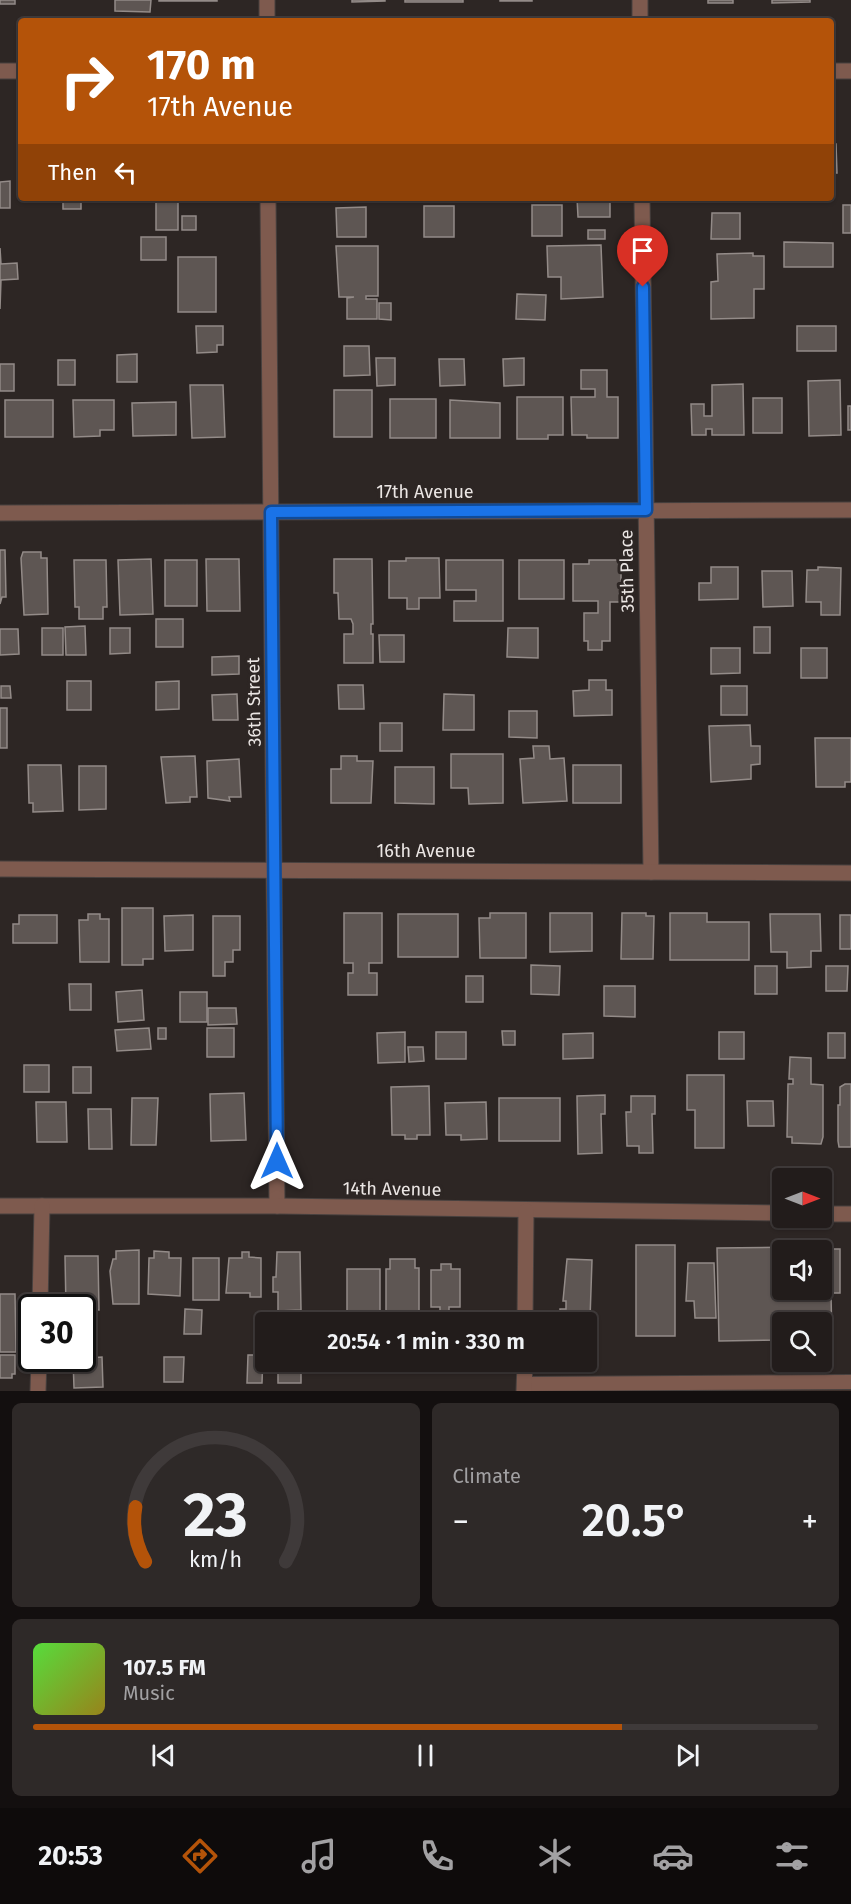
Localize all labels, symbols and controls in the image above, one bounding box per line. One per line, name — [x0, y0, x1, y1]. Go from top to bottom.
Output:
text: 170 m — [147, 40, 256, 90]
icon: right — [48, 42, 126, 120]
text: 17th Avenue — [147, 91, 293, 123]
icon: left — [109, 156, 142, 189]
text: Then — [48, 159, 97, 186]
pin — [617, 225, 668, 287]
icon: arrive — [626, 234, 659, 267]
street label: 17th Avenue — [376, 481, 474, 503]
street label: 35th Place — [615, 529, 639, 613]
street label: 36th Street — [242, 657, 266, 747]
street label: 16th Avenue — [377, 840, 475, 862]
position arrow — [245, 1129, 309, 1193]
north arrow — [772, 1168, 832, 1228]
map controls — [772, 1168, 832, 1372]
street label: 14th Avenue — [342, 1177, 442, 1201]
button: sound — [772, 1240, 832, 1300]
speed limit sign: 30 — [18, 1294, 96, 1372]
button: search — [772, 1312, 832, 1372]
text: 20:54 · 1 min · 330 m — [327, 1328, 525, 1355]
text: Climate — [453, 1464, 521, 1488]
text: 23 — [184, 1478, 248, 1553]
text: 20.5° — [582, 1494, 689, 1548]
text: − — [453, 1502, 469, 1542]
text: + — [802, 1502, 818, 1542]
text: km/h — [189, 1547, 242, 1573]
text: 107.5 FM — [123, 1654, 206, 1681]
text: Music — [123, 1681, 175, 1705]
icon: previous — [147, 1739, 180, 1772]
icon: pause — [409, 1739, 442, 1772]
icon: next — [671, 1739, 704, 1772]
icon: directions — [179, 1835, 221, 1877]
icon: music — [298, 1835, 340, 1877]
icon: phone — [416, 1835, 458, 1877]
icon: climate — [534, 1835, 576, 1877]
icon: car — [652, 1835, 694, 1877]
icon: filters — [771, 1835, 813, 1877]
text: 20:53 — [38, 1840, 103, 1872]

